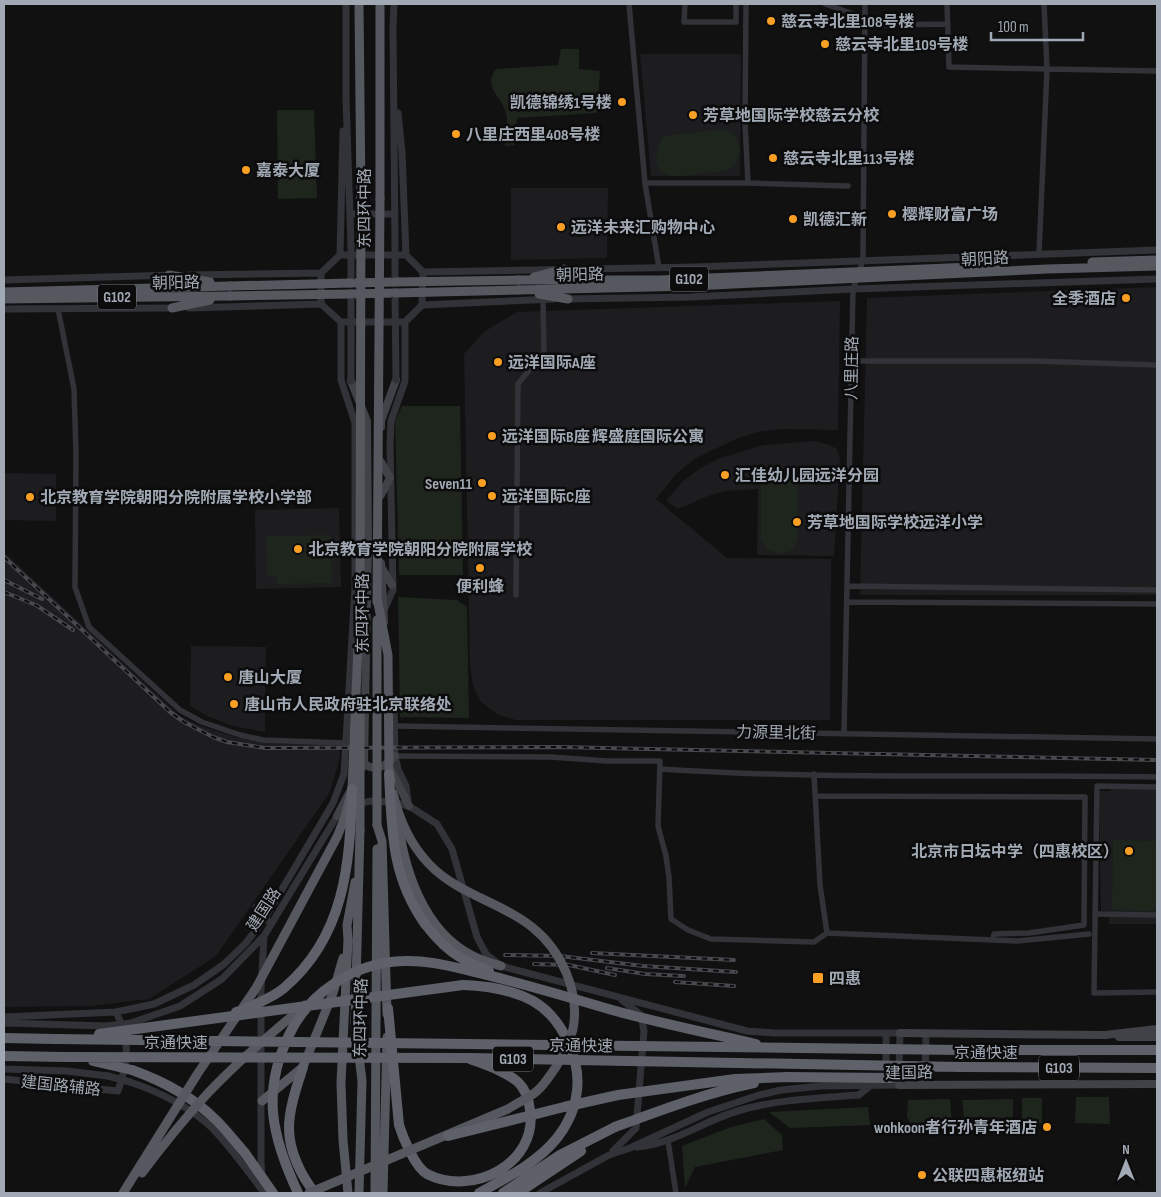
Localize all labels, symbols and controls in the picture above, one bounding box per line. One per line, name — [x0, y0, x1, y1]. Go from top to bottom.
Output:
scale bar — [991, 10, 1084, 42]
place label: 慈云寺北里108号楼 — [781, 13, 914, 32]
marker: 慈云寺北里108号楼 — [765, 15, 777, 27]
text: 100 m — [998, 18, 1029, 37]
place label: 慈云寺北里109号楼 — [835, 36, 968, 55]
marker: 慈云寺北里109号楼 — [819, 38, 831, 50]
place label: 凯德锦绣1号楼 — [510, 93, 612, 113]
marker: 凯德锦绣1号楼 — [616, 96, 628, 108]
place label: 芳草地国际学校慈云分校 — [703, 106, 880, 126]
marker: 芳草地国际学校慈云分校 — [687, 109, 699, 121]
place label: 八里庄西里408号楼 — [466, 126, 601, 145]
marker: 八里庄西里408号楼 — [450, 128, 462, 140]
place label: 慈云寺北里113号楼 — [783, 150, 915, 169]
marker: 慈云寺北里113号楼 — [767, 152, 779, 164]
place label: 嘉泰大厦 — [256, 162, 320, 181]
marker: 嘉泰大厦 — [240, 164, 252, 176]
street label: 东四环中路 — [356, 168, 375, 248]
place label: 樱辉财富广场 — [902, 206, 998, 225]
marker: 樱辉财富广场 — [886, 208, 898, 220]
place label: 凯德汇新 — [803, 210, 867, 230]
marker: 凯德汇新 — [787, 213, 799, 225]
place label: 远洋未来汇购物中心 — [571, 219, 715, 238]
marker: 远洋未来汇购物中心 — [555, 221, 567, 233]
street label: 朝阳路 — [961, 249, 1010, 270]
street label: 朝阳路 — [556, 266, 604, 285]
road number: G102 — [670, 266, 708, 292]
street label: 朝阳路 — [152, 274, 200, 293]
road number: G102 — [98, 284, 136, 310]
place label: 全季酒店 — [1052, 290, 1116, 309]
marker: 全季酒店 — [1120, 292, 1132, 304]
street label: 八里庄路 — [842, 336, 863, 400]
place label: 远洋国际A座 — [508, 354, 596, 373]
marker: 远洋国际A座 — [492, 356, 504, 368]
place label: 远洋国际B座 辉盛庭国际公寓 — [502, 427, 704, 447]
marker: 远洋国际B座 辉盛庭国际公寓 — [486, 430, 498, 442]
place label: 汇佳幼儿园远洋分园 — [735, 466, 879, 486]
marker: 汇佳幼儿园远洋分园 — [719, 469, 731, 481]
place label: Seven11 — [425, 475, 473, 494]
marker: Seven11 — [476, 477, 488, 489]
place label: 北京教育学院朝阳分院附属学校小学部 — [40, 488, 312, 508]
place label: 远洋国际C座 — [502, 488, 590, 507]
marker: 远洋国际C座 — [486, 490, 498, 502]
marker: 北京教育学院朝阳分院附属学校小学部 — [24, 491, 36, 503]
place label: 芳草地国际学校远洋小学 — [807, 513, 983, 533]
marker: 芳草地国际学校远洋小学 — [791, 516, 803, 528]
place label: 北京教育学院朝阳分院附属学校 — [308, 540, 533, 560]
marker: 北京教育学院朝阳分院附属学校 — [292, 543, 304, 555]
marker: 便利蜂 — [474, 562, 486, 574]
street label: 东四环中路 — [354, 573, 373, 653]
place label: 便利蜂 — [456, 577, 504, 597]
place label: 唐山大厦 — [238, 669, 302, 688]
marker: 唐山大厦 — [222, 671, 234, 683]
place label: 唐山市人民政府驻北京联络处 — [244, 696, 452, 715]
marker: 唐山市人民政府驻北京联络处 — [228, 698, 240, 710]
street label: 力源里北街 — [736, 723, 816, 744]
place label: 北京市日坛中学（四惠校区） — [911, 842, 1119, 862]
marker: 北京市日坛中学（四惠校区） — [1123, 845, 1135, 857]
street label: 建国路 — [243, 885, 285, 935]
place label: 四惠 — [829, 970, 861, 989]
marker: 四惠 — [811, 971, 825, 985]
street label: 东四环中路 — [351, 978, 372, 1058]
street label: 京通快速 — [144, 1034, 208, 1053]
street label: 京通快速 — [549, 1036, 613, 1057]
street label: 京通快速 — [954, 1044, 1018, 1063]
road number: G103 — [493, 1046, 533, 1072]
road number: G103 — [1039, 1056, 1079, 1080]
street label: 建国路 — [885, 1064, 933, 1083]
street label: 建国路辅路 — [20, 1073, 102, 1100]
place label: wohkoon者行孙青年酒店 — [874, 1119, 1037, 1138]
marker: wohkoon者行孙青年酒店 — [1041, 1121, 1053, 1133]
north arrow — [1101, 1137, 1151, 1187]
text: N — [1122, 1141, 1130, 1158]
place label: 公联四惠枢纽站 — [932, 1167, 1044, 1186]
marker: 公联四惠枢纽站 — [916, 1169, 928, 1181]

